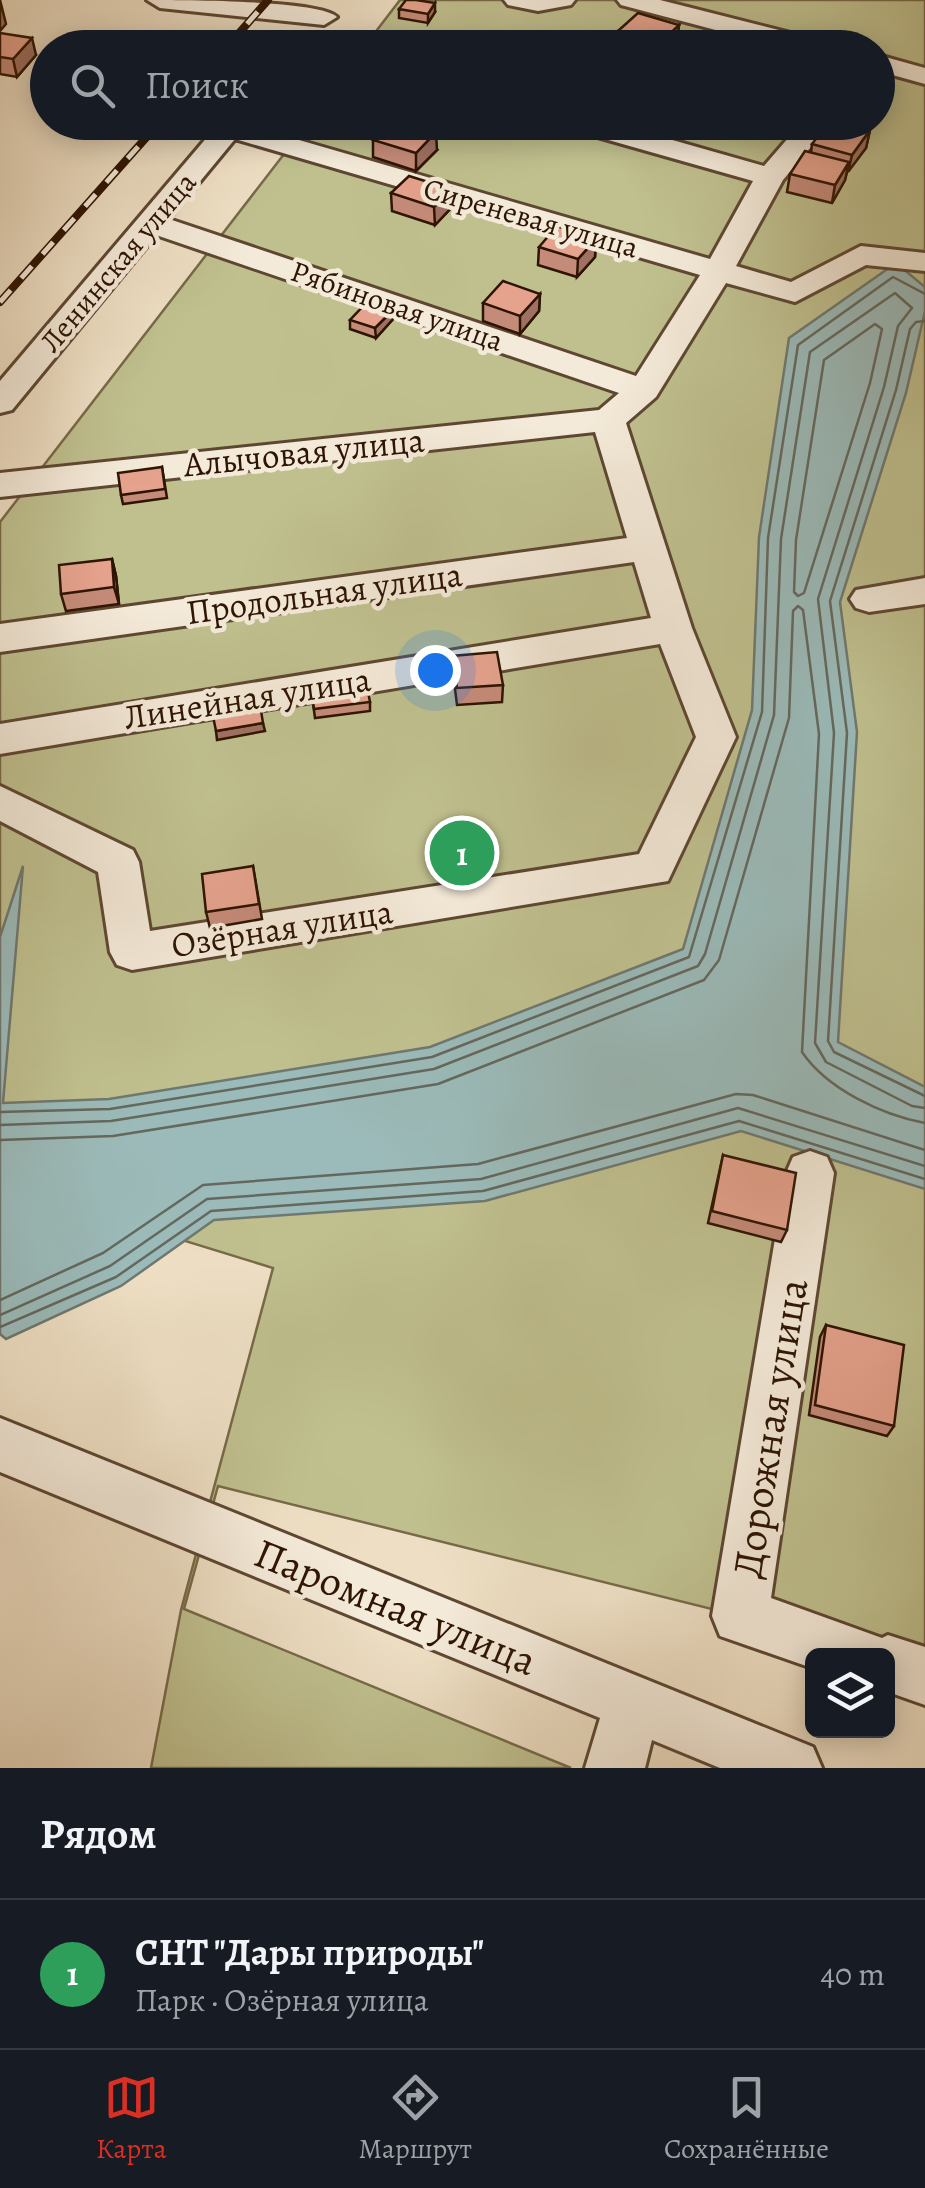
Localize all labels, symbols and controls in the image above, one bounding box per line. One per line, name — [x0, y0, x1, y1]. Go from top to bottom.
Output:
search box — [30, 30, 895, 140]
icon: search — [65, 58, 120, 113]
text: Поиск — [145, 59, 249, 111]
street label: Ленинская улица — [31, 163, 205, 361]
street label: Сиреневая улица — [419, 168, 643, 268]
street label: Рябиновая улица — [285, 251, 509, 361]
street label: Алычовая улица — [180, 416, 427, 489]
street label: Продольная улица — [183, 550, 465, 636]
your location — [410, 645, 461, 696]
street label: Линейная улица — [120, 655, 374, 741]
pin: 1 — [430, 816, 494, 890]
street label: Озёрная улица — [168, 887, 396, 969]
street label: Дорожная улица — [718, 1274, 821, 1582]
street label: Паромная улица — [246, 1524, 546, 1689]
map controls — [805, 1648, 895, 1738]
button: layers — [805, 1648, 895, 1738]
text: Рядом — [40, 1805, 157, 1862]
text: СНТ "Дары природы" — [135, 1926, 484, 1978]
text: 1 — [67, 1952, 78, 1996]
text: 40 m — [820, 1952, 885, 1996]
text: Парк · Озёрная улица — [135, 1978, 428, 2022]
tab: Карта — [96, 2070, 167, 2168]
tab: Маршрут — [359, 2070, 472, 2168]
tab: Сохранённые — [664, 2070, 829, 2168]

